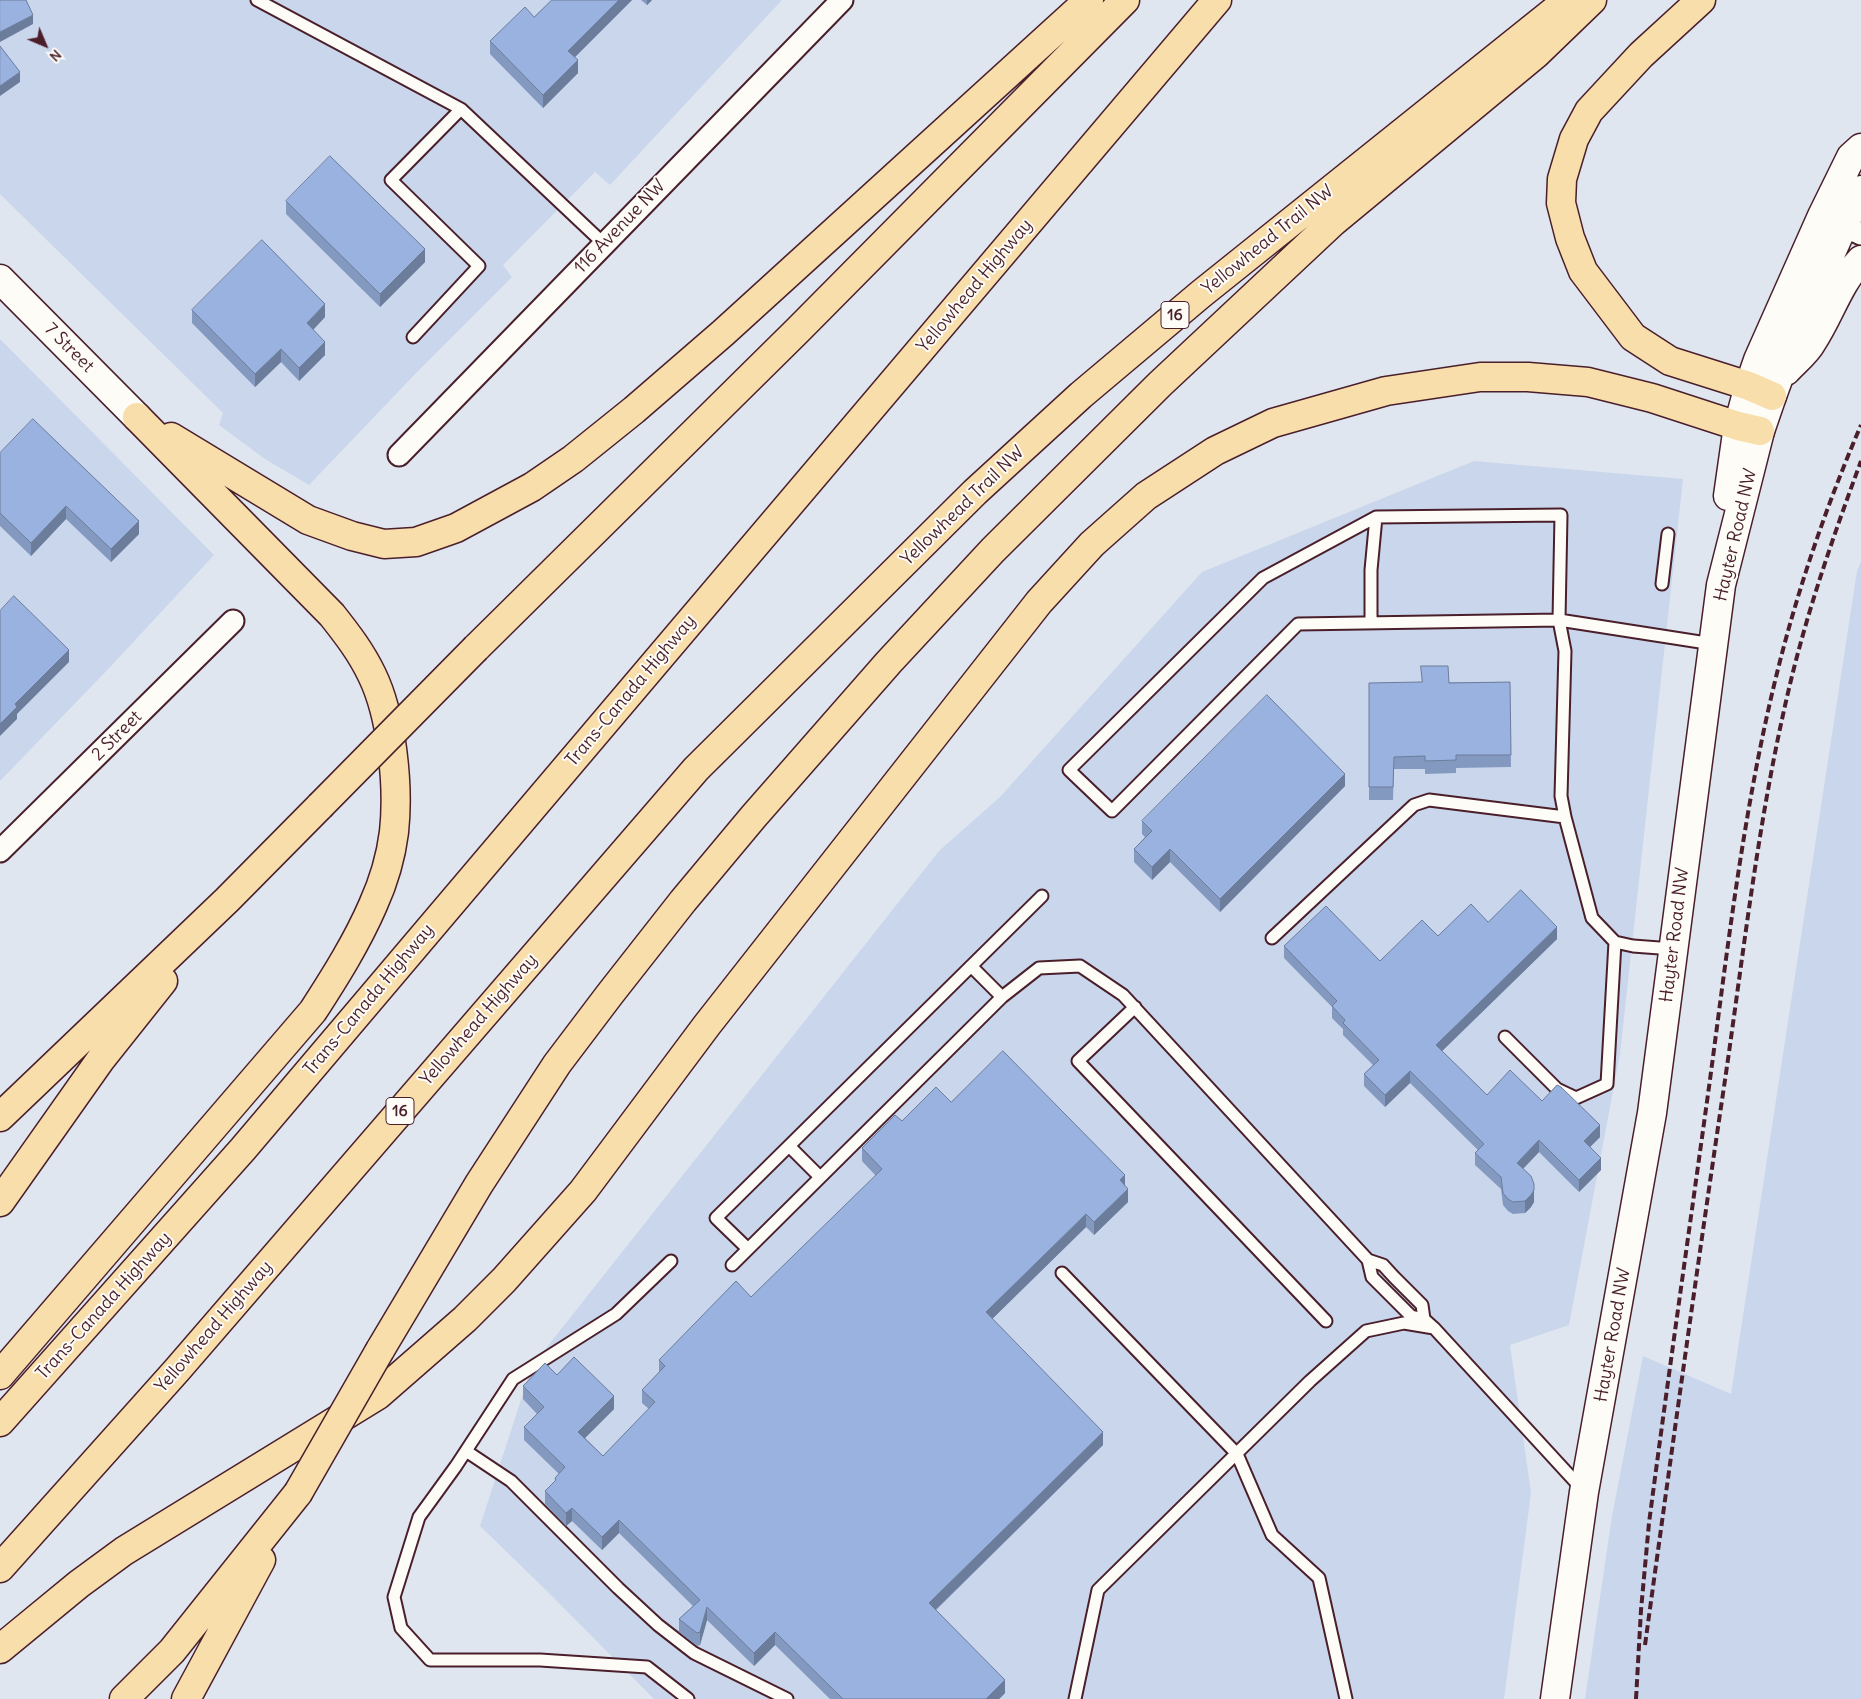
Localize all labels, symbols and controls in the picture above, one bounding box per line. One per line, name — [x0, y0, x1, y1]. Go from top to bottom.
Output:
north arrow — [20, 20, 70, 70]
text: N — [46, 46, 65, 65]
street label: 116 Avenue NW — [570, 175, 670, 279]
street label: Yellowhead Trail NW — [1198, 180, 1338, 300]
street label: Yellowhead Highway — [913, 215, 1037, 357]
road number: 16 — [1161, 302, 1189, 328]
street label: 7 Street — [40, 319, 98, 377]
street label: Yellowhead Trail NW — [897, 442, 1029, 570]
street label: Hayter Road NW — [1710, 466, 1762, 604]
street label: Trans-Canada Highway — [561, 611, 701, 771]
street label: 2 Street — [87, 706, 147, 766]
street label: Hayter Road NW — [1656, 866, 1694, 1004]
street label: Trans-Canada Highway — [299, 920, 439, 1080]
street label: Yellowhead Highway — [416, 950, 542, 1090]
road number: 16 — [386, 1098, 414, 1124]
street label: Trans-Canada Highway — [32, 1228, 176, 1384]
street label: Yellowhead Highway — [151, 1257, 277, 1397]
street label: Hayter Road NW — [1591, 1266, 1635, 1404]

